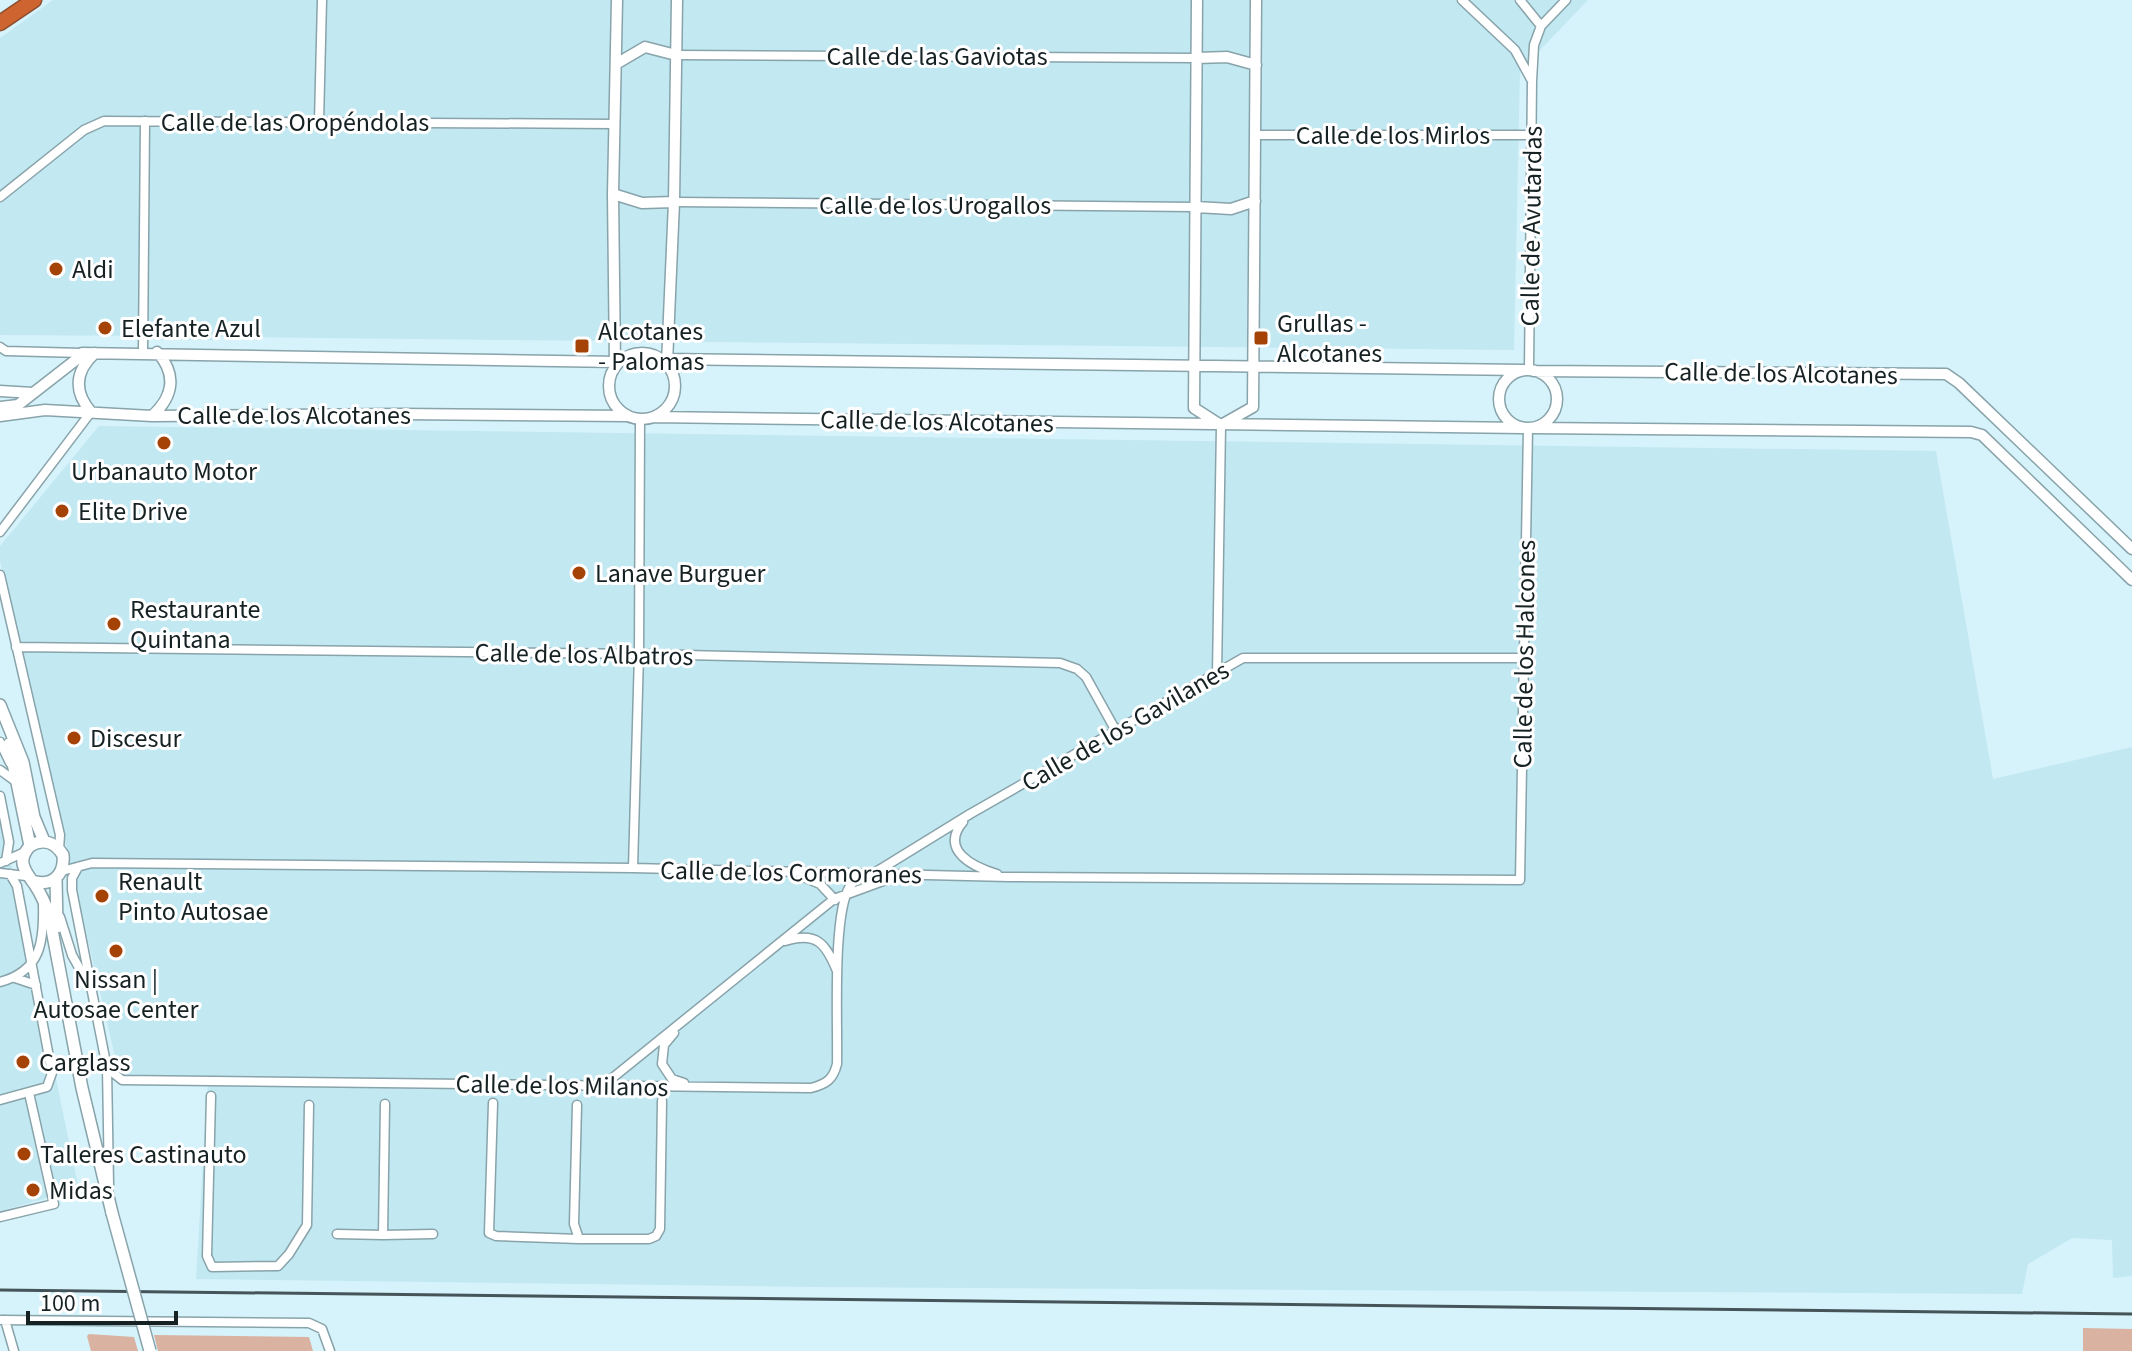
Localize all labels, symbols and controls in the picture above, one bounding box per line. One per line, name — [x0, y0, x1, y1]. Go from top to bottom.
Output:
street label: Calle de las Gaviotas — [826, 38, 1048, 75]
street label: Calle de las Oropéndolas — [161, 104, 429, 141]
street label: Calle de los Mirlos — [1296, 117, 1490, 154]
street label: Calle de Avutardas — [1511, 125, 1552, 327]
street label: Calle de los Urogallos — [819, 187, 1051, 224]
place label: Aldi — [72, 251, 114, 288]
marker: Aldi — [47, 260, 65, 278]
place label: Grullas - Alcotanes — [1277, 305, 1382, 372]
place label: Elefante Azul — [121, 310, 261, 347]
place label: Alcotanes - Palomas — [598, 313, 704, 380]
marker: Elefante Azul — [96, 319, 114, 337]
marker: Grullas - Alcotanes — [1252, 329, 1270, 347]
marker: Alcotanes - Palomas — [573, 337, 591, 355]
street label: Calle de los Alcotanes — [1664, 353, 1898, 394]
street label: Calle de los Alcotanes — [177, 397, 411, 434]
street label: Calle de los Alcotanes — [820, 401, 1054, 442]
marker: Urbanauto Motor — [155, 434, 173, 452]
place label: Urbanauto Motor — [71, 453, 258, 490]
place label: Elite Drive — [78, 493, 188, 530]
marker: Elite Drive — [53, 502, 71, 520]
street label: Calle de los Halcones — [1504, 539, 1545, 769]
place label: Lanave Burguer — [595, 555, 767, 592]
marker: Lanave Burguer — [570, 564, 588, 582]
place label: Restaurante Quintana — [130, 591, 260, 658]
marker: Restaurante Quintana — [105, 615, 123, 633]
street label: Calle de los Albatros — [474, 634, 694, 675]
street label: Calle de los Gavilanes — [1015, 652, 1236, 801]
place label: Discesur — [90, 720, 183, 757]
marker: Discesur — [65, 729, 83, 747]
street label: Calle de los Cormoranes — [660, 852, 922, 893]
place label: Renault Pinto Autosae — [118, 863, 269, 930]
marker: Renault Pinto Autosae — [93, 887, 111, 905]
marker: Nissan | Autosae Center — [107, 942, 125, 960]
place label: Nissan | Autosae Center — [34, 961, 199, 1028]
place label: Carglass — [39, 1044, 130, 1081]
marker: Carglass — [14, 1053, 32, 1071]
street label: Calle de los Milanos — [455, 1065, 669, 1106]
place label: Talleres Castinauto — [40, 1136, 247, 1173]
marker: Talleres Castinauto — [15, 1145, 33, 1163]
place label: Midas — [49, 1172, 113, 1209]
marker: Midas — [24, 1181, 42, 1199]
scale bar — [28, 1275, 176, 1325]
text: 100 m — [40, 1286, 100, 1321]

